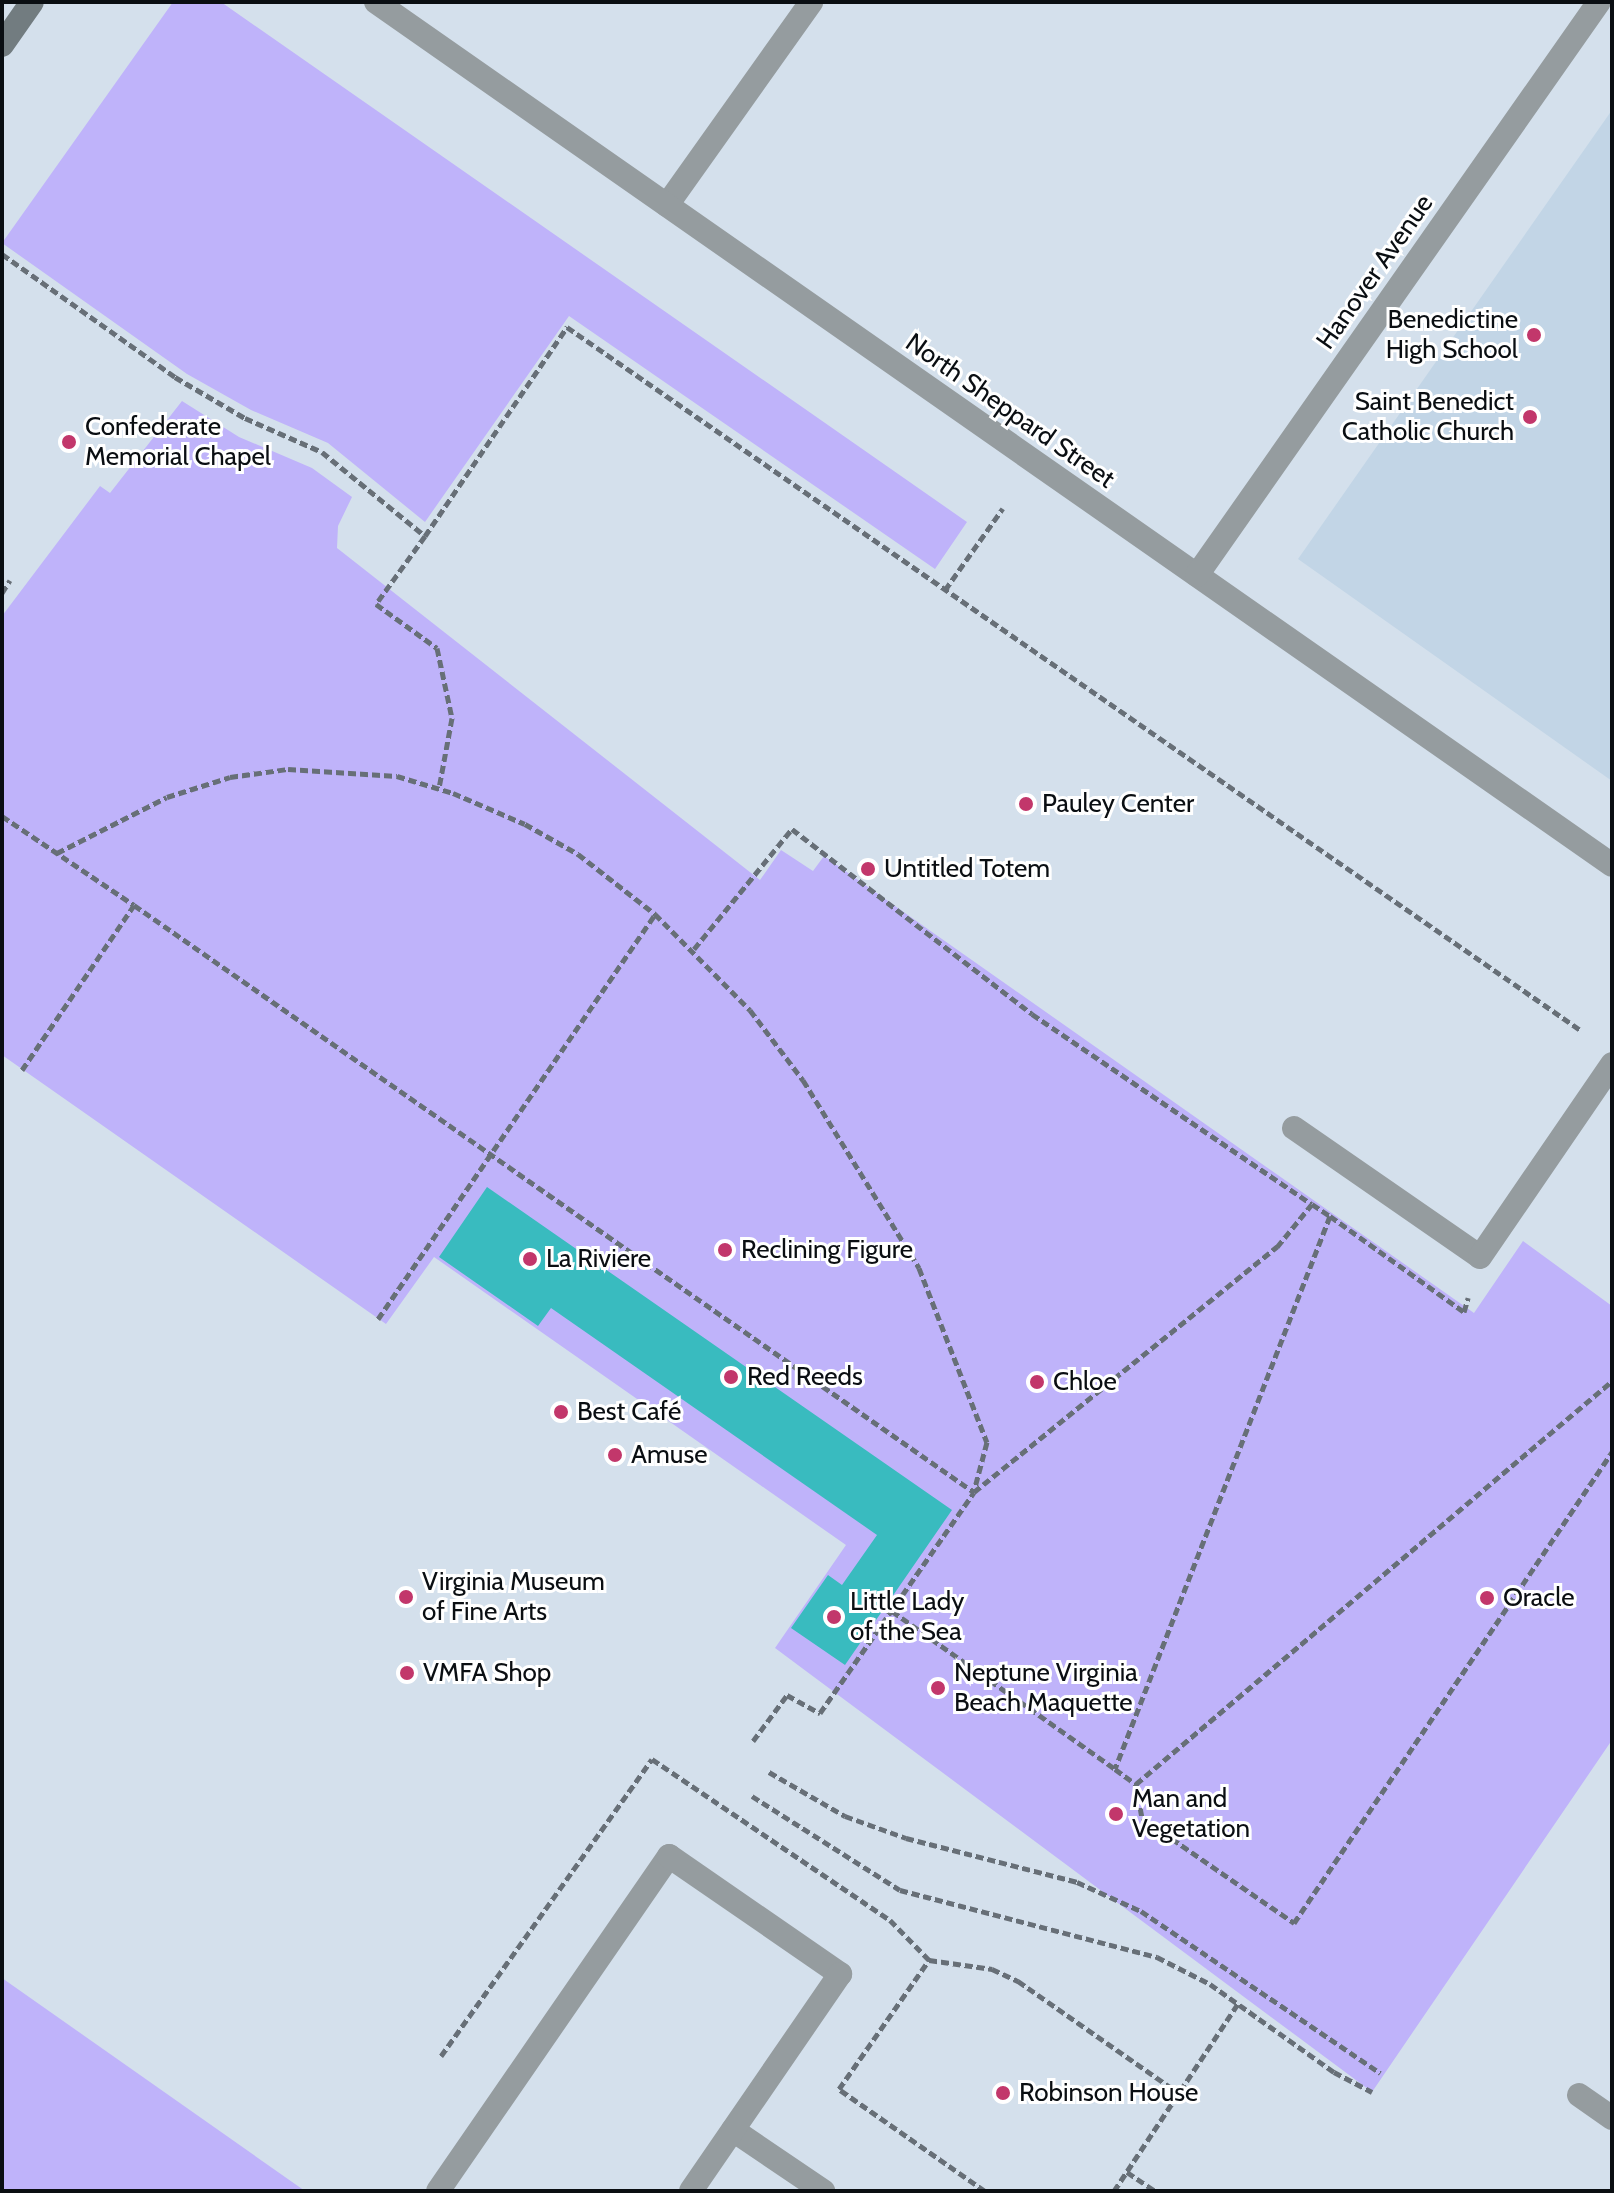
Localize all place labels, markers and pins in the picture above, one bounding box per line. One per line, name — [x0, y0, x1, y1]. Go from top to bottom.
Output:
place label: Benedictine High School — [1386, 304, 1518, 366]
marker: Benedictine High School — [1525, 326, 1543, 344]
place label: Saint Benedict Catholic Church — [1342, 386, 1514, 448]
marker: Saint Benedict Catholic Church — [1521, 408, 1539, 426]
place label: Confederate Memorial Chapel — [85, 411, 271, 472]
marker: Confederate Memorial Chapel — [60, 433, 78, 451]
place label: Pauley Center — [1042, 788, 1194, 820]
marker: Pauley Center — [1017, 795, 1035, 813]
place label: Untitled Totem — [884, 853, 1050, 885]
marker: Untitled Totem — [859, 860, 877, 878]
place label: Reclining Figure — [741, 1234, 913, 1266]
marker: Reclining Figure — [716, 1241, 734, 1259]
place label: La Riviere — [546, 1243, 651, 1275]
marker: La Riviere — [521, 1250, 539, 1268]
place label: Red Reeds — [747, 1361, 863, 1393]
place label: Chloe — [1053, 1366, 1117, 1398]
marker: Red Reeds — [722, 1368, 740, 1386]
marker: Chloe — [1028, 1373, 1046, 1391]
place label: Best Café — [577, 1396, 681, 1428]
marker: Best Café — [552, 1403, 570, 1421]
place label: Amuse — [631, 1439, 708, 1471]
marker: Amuse — [606, 1446, 624, 1464]
place label: Virginia Museum of Fine Arts — [422, 1566, 605, 1628]
place label: Oracle — [1503, 1582, 1574, 1614]
place label: Little Lady of the Sea — [850, 1586, 964, 1648]
marker: Virginia Museum of Fine Arts — [397, 1588, 415, 1606]
marker: Oracle — [1478, 1589, 1496, 1607]
marker: Little Lady of the Sea — [825, 1608, 843, 1626]
place label: VMFA Shop — [423, 1657, 551, 1689]
place label: Neptune Virginia Beach Maquette — [954, 1657, 1138, 1718]
marker: VMFA Shop — [398, 1664, 416, 1682]
marker: Neptune Virginia Beach Maquette — [929, 1679, 947, 1697]
place label: Man and Vegetation — [1132, 1783, 1250, 1844]
marker: Man and Vegetation — [1107, 1805, 1125, 1823]
place label: Robinson House — [1019, 2077, 1198, 2109]
marker: Robinson House — [994, 2084, 1012, 2102]

